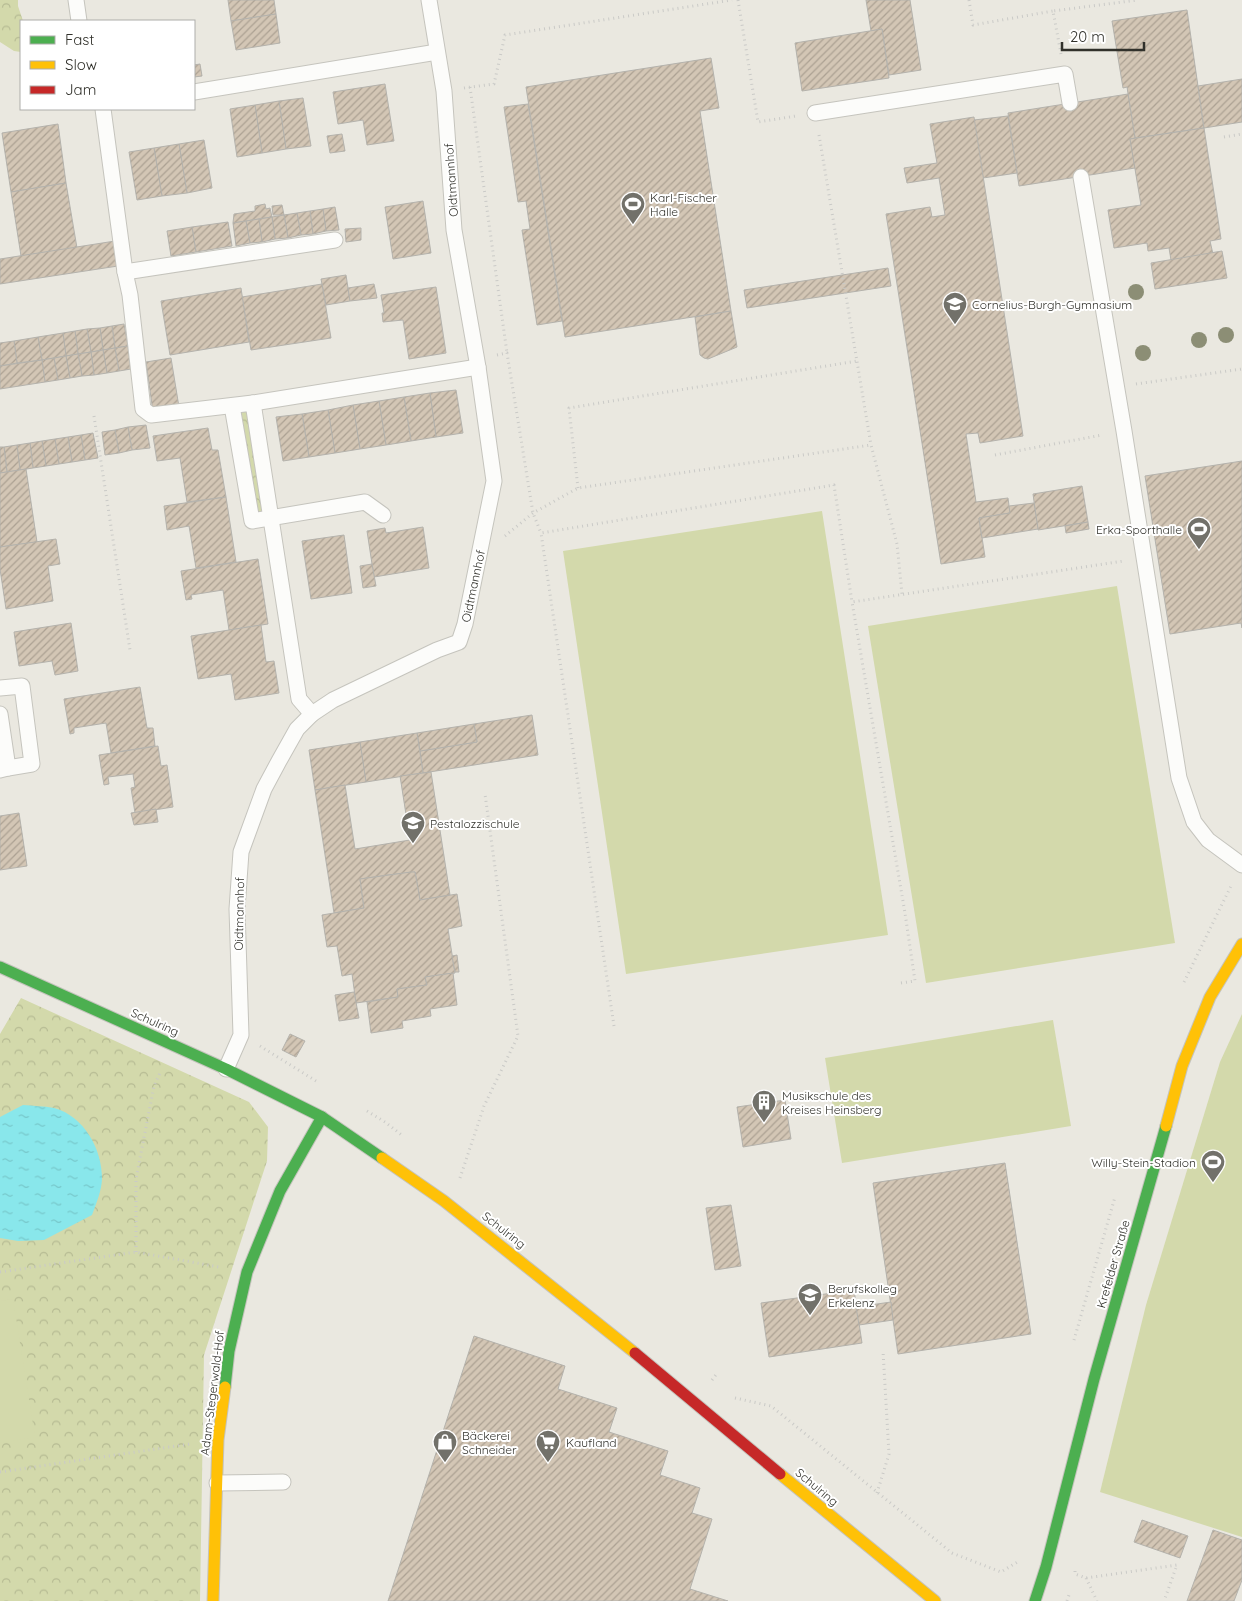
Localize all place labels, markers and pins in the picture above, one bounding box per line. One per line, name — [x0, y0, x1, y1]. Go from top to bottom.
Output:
place label: Karl-Fischer Halle — [650, 190, 717, 219]
sports icon: Karl-Fischer Halle — [620, 191, 646, 225]
school or university icon: Cornelius-Burgh-Gymnasium — [942, 291, 968, 325]
place label: Cornelius-Burgh-Gymnasium — [972, 297, 1132, 312]
sports icon: Erka-Sporthalle — [1186, 516, 1212, 550]
place label: Erka-Sporthalle — [1096, 522, 1182, 537]
school or university icon: Pestalozzischule — [400, 810, 426, 844]
place label: Pestalozzischule — [430, 816, 520, 831]
place label: Musikschule des Kreises Heinsberg — [782, 1088, 882, 1117]
building icon: Musikschule des Kreises Heinsberg — [751, 1089, 777, 1123]
sports icon: Willy-Stein-Stadion — [1200, 1149, 1226, 1183]
place label: Willy-Stein-Stadion — [1091, 1155, 1196, 1170]
place label: Berufskolleg Erkelenz — [828, 1281, 897, 1310]
school or university icon: Berufskolleg Erkelenz — [797, 1282, 823, 1316]
place label: Bäckerei Schneider — [462, 1428, 517, 1457]
shop icon: Bäckerei Schneider — [432, 1429, 458, 1463]
supermarket icon: Kaufland — [535, 1429, 561, 1463]
place label: Kaufland — [566, 1435, 617, 1450]

